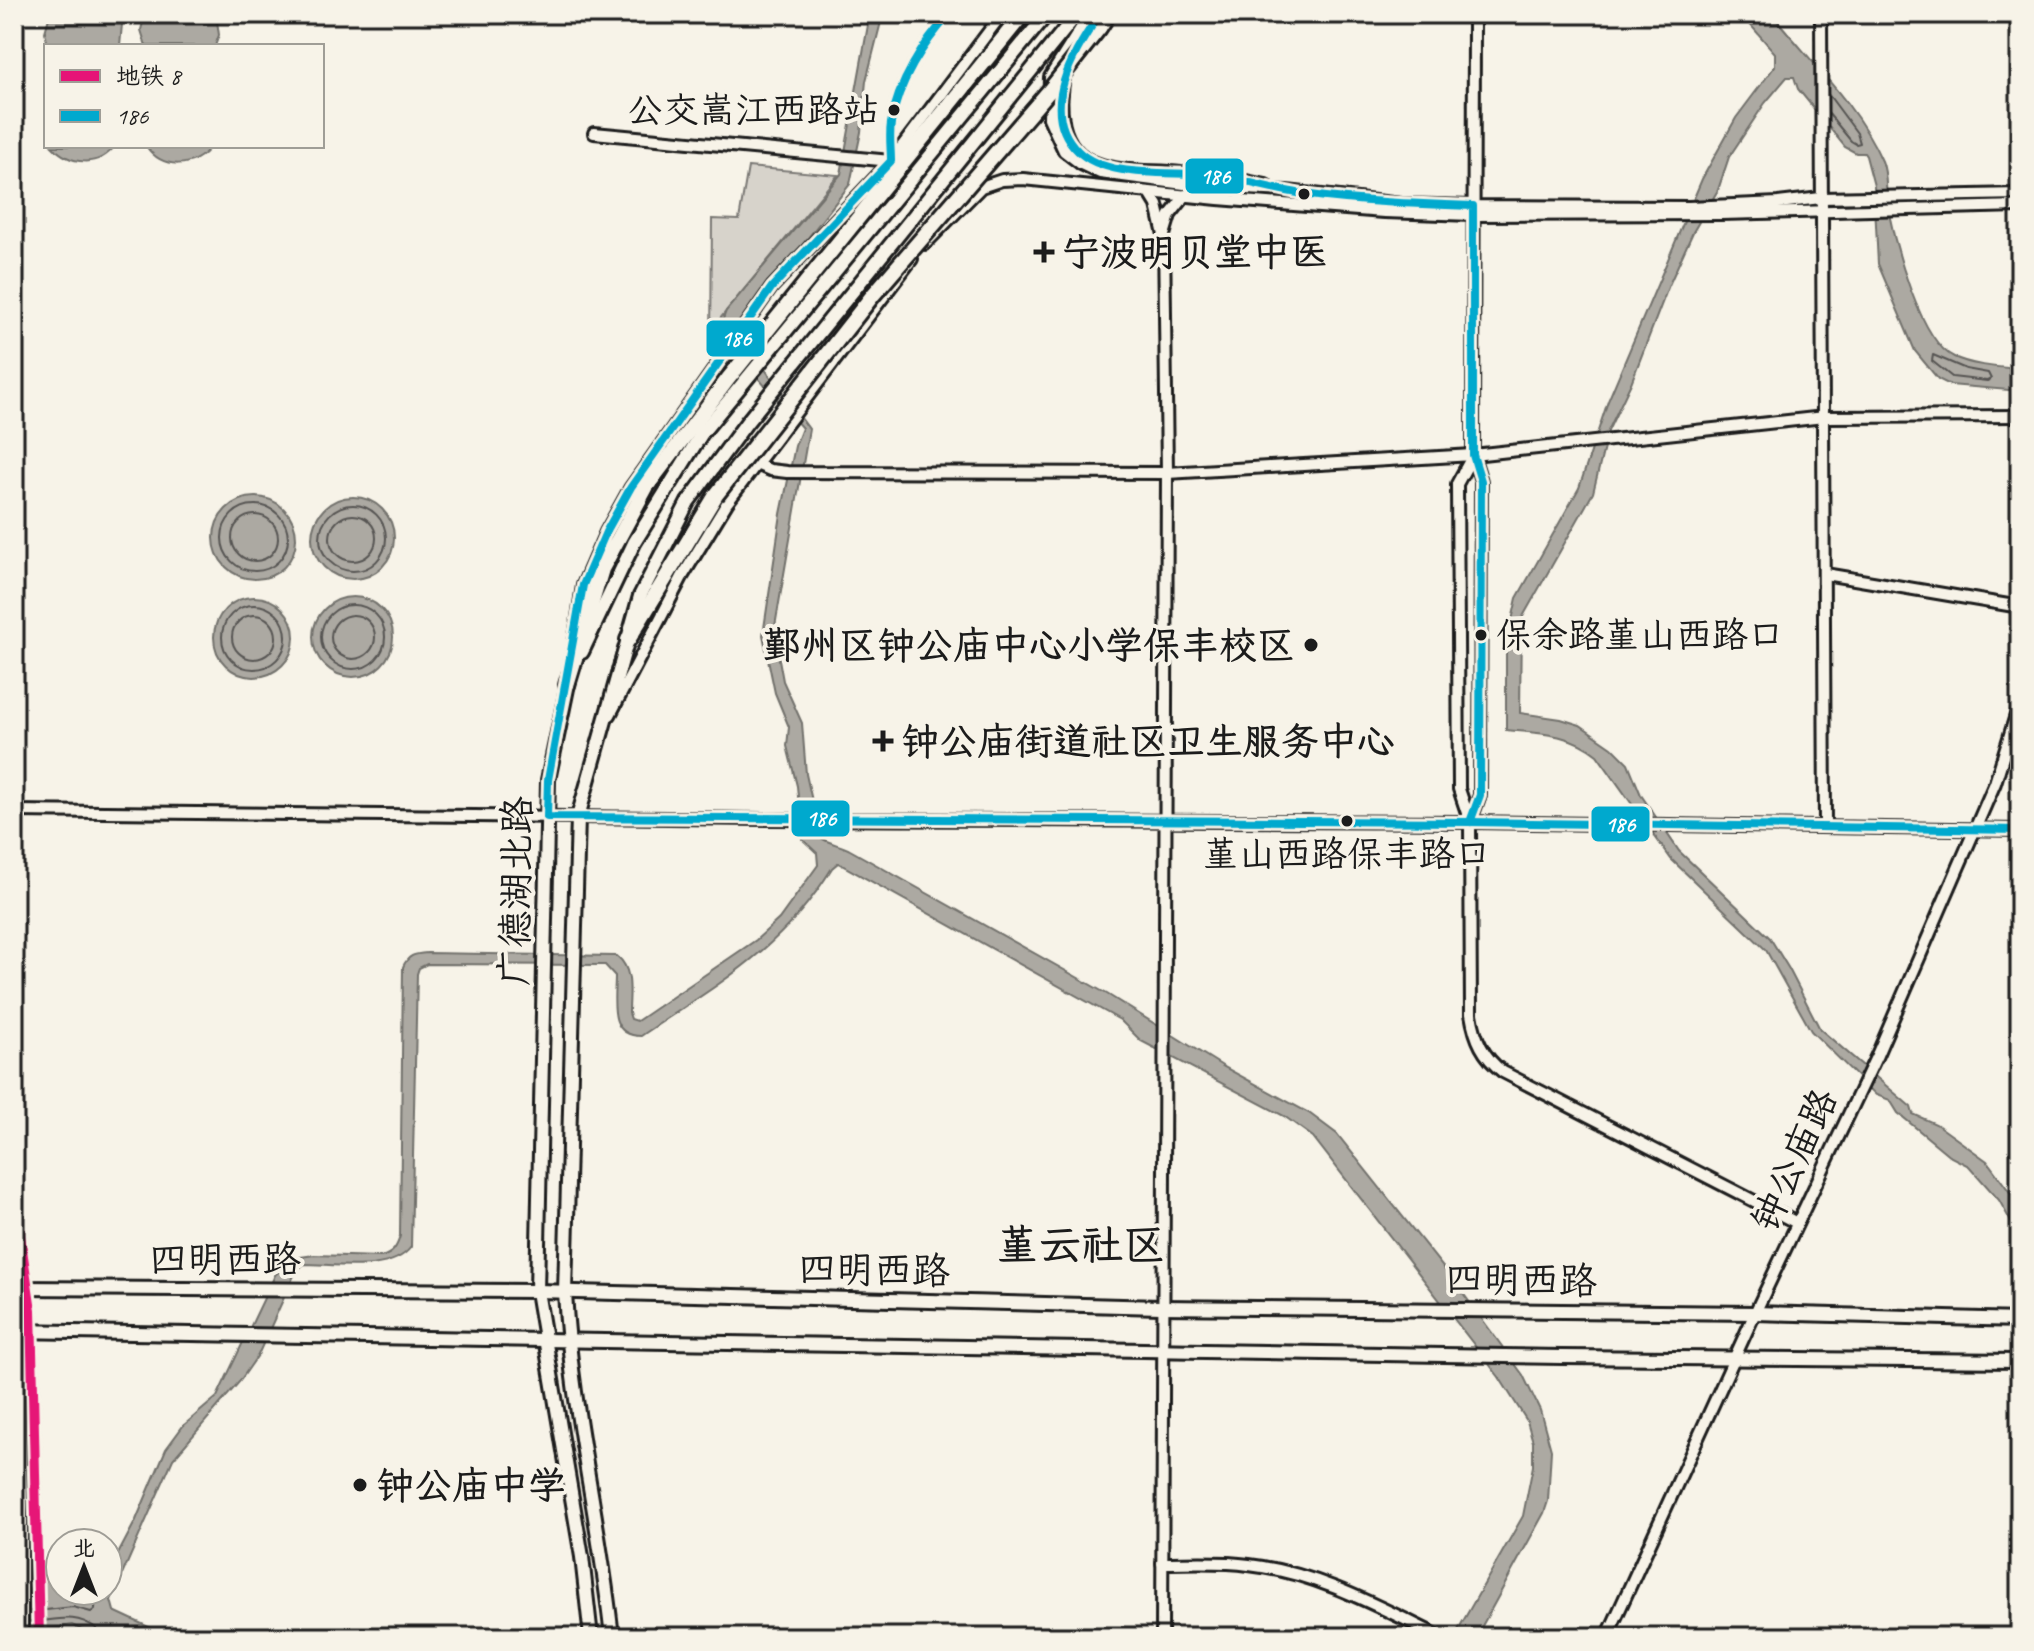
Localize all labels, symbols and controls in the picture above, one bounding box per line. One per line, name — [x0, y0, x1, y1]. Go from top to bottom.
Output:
legend — [44, 44, 324, 148]
text: 地铁 8 — [116, 61, 183, 91]
place label: 公交嵩江西路站 — [627, 87, 879, 133]
text: 186 — [116, 101, 150, 131]
marker: 公交嵩江西路站 — [886, 102, 902, 118]
line badge: 186 — [1184, 157, 1245, 195]
text: 186 — [1200, 163, 1232, 191]
unlabelled marker — [1296, 186, 1312, 202]
place label: 宁波明贝堂中医 — [1062, 229, 1328, 276]
marker: 宁波明贝堂中医 — [1033, 241, 1055, 263]
line badge: 186 — [705, 319, 766, 358]
text: 186 — [721, 325, 753, 353]
place label: 保余路堇山西路口 — [1496, 612, 1784, 658]
place label: 鄞州区钟公庙中心小学保丰校区 — [763, 622, 1295, 669]
marker: 保余路堇山西路口 — [1473, 627, 1489, 643]
marker: 鄞州区钟公庙中心小学保丰校区 — [1302, 636, 1320, 654]
place label: 钟公庙街道社区卫生服务中心 — [901, 718, 1395, 765]
marker: 钟公庙街道社区卫生服务中心 — [872, 730, 894, 752]
street label: 广德湖北路 — [491, 796, 541, 986]
line badge: 186 — [790, 799, 851, 838]
text: 186 — [806, 805, 838, 833]
line badge: 186 — [1590, 805, 1651, 843]
text: 186 — [1605, 811, 1637, 839]
marker: 堇山西路保丰路口 — [1339, 813, 1355, 829]
place label: 堇山西路保丰路口 — [1203, 831, 1491, 877]
street label: 钟公庙路 — [1741, 1081, 1847, 1239]
district label: 堇云社区 — [997, 1219, 1165, 1272]
street label: 四明西路 — [149, 1236, 301, 1283]
street label: 四明西路 — [798, 1245, 950, 1295]
street label: 四明西路 — [1445, 1255, 1597, 1305]
place label: 钟公庙中学 — [376, 1462, 566, 1509]
marker: 钟公庙中学 — [351, 1476, 369, 1494]
north arrow — [44, 1527, 124, 1607]
text: 北 — [73, 1534, 95, 1562]

